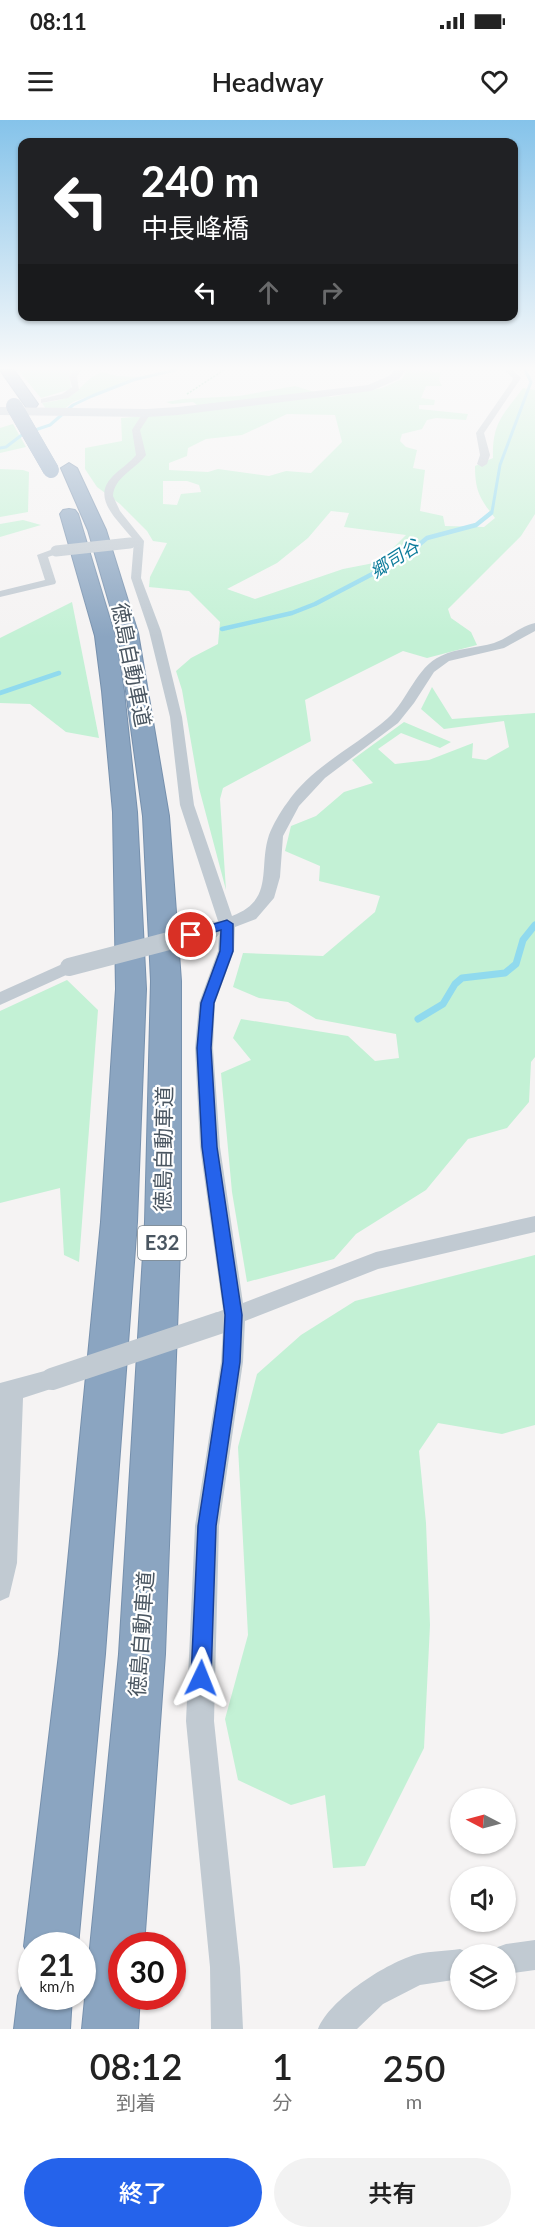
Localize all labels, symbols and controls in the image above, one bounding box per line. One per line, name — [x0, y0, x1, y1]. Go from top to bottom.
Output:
text: 08:11 — [30, 8, 87, 35]
icon: menu — [24, 65, 57, 98]
text: Headway — [211, 65, 324, 98]
icon: heart — [478, 65, 511, 98]
text: 240 m — [141, 156, 259, 206]
icon: left — [42, 162, 120, 240]
text: 中長峰橋 — [141, 211, 249, 244]
icon: left — [189, 276, 222, 309]
icon: ahead — [252, 276, 285, 309]
icon: right — [315, 276, 348, 309]
water label: 郷司谷 — [366, 533, 425, 582]
street label: 徳島自動車道 — [108, 600, 157, 729]
pin — [165, 909, 216, 960]
icon: arrive — [174, 918, 207, 951]
street label: 徳島自動車道 — [149, 1086, 176, 1212]
road number: E32 — [138, 1226, 186, 1260]
street label: 徳島自動車道 — [124, 1570, 157, 1698]
position arrow — [169, 1646, 233, 1710]
north arrow — [450, 1788, 516, 1854]
map controls — [450, 1788, 516, 2010]
button: sound — [450, 1866, 516, 1932]
speed limit sign: 30 — [108, 1932, 186, 2010]
button: layers — [450, 1944, 516, 2010]
text: 21 — [40, 1946, 74, 1982]
text: km/h — [39, 1977, 75, 1995]
text: 08:12 — [90, 2044, 182, 2088]
text: 1 — [272, 2044, 293, 2088]
text: 250 — [383, 2046, 445, 2090]
text: m — [406, 2089, 422, 2113]
text: 到着 — [116, 2090, 156, 2114]
text: 分 — [272, 2090, 292, 2114]
button: 終了 — [24, 2158, 262, 2227]
button: 共有 — [274, 2158, 511, 2227]

